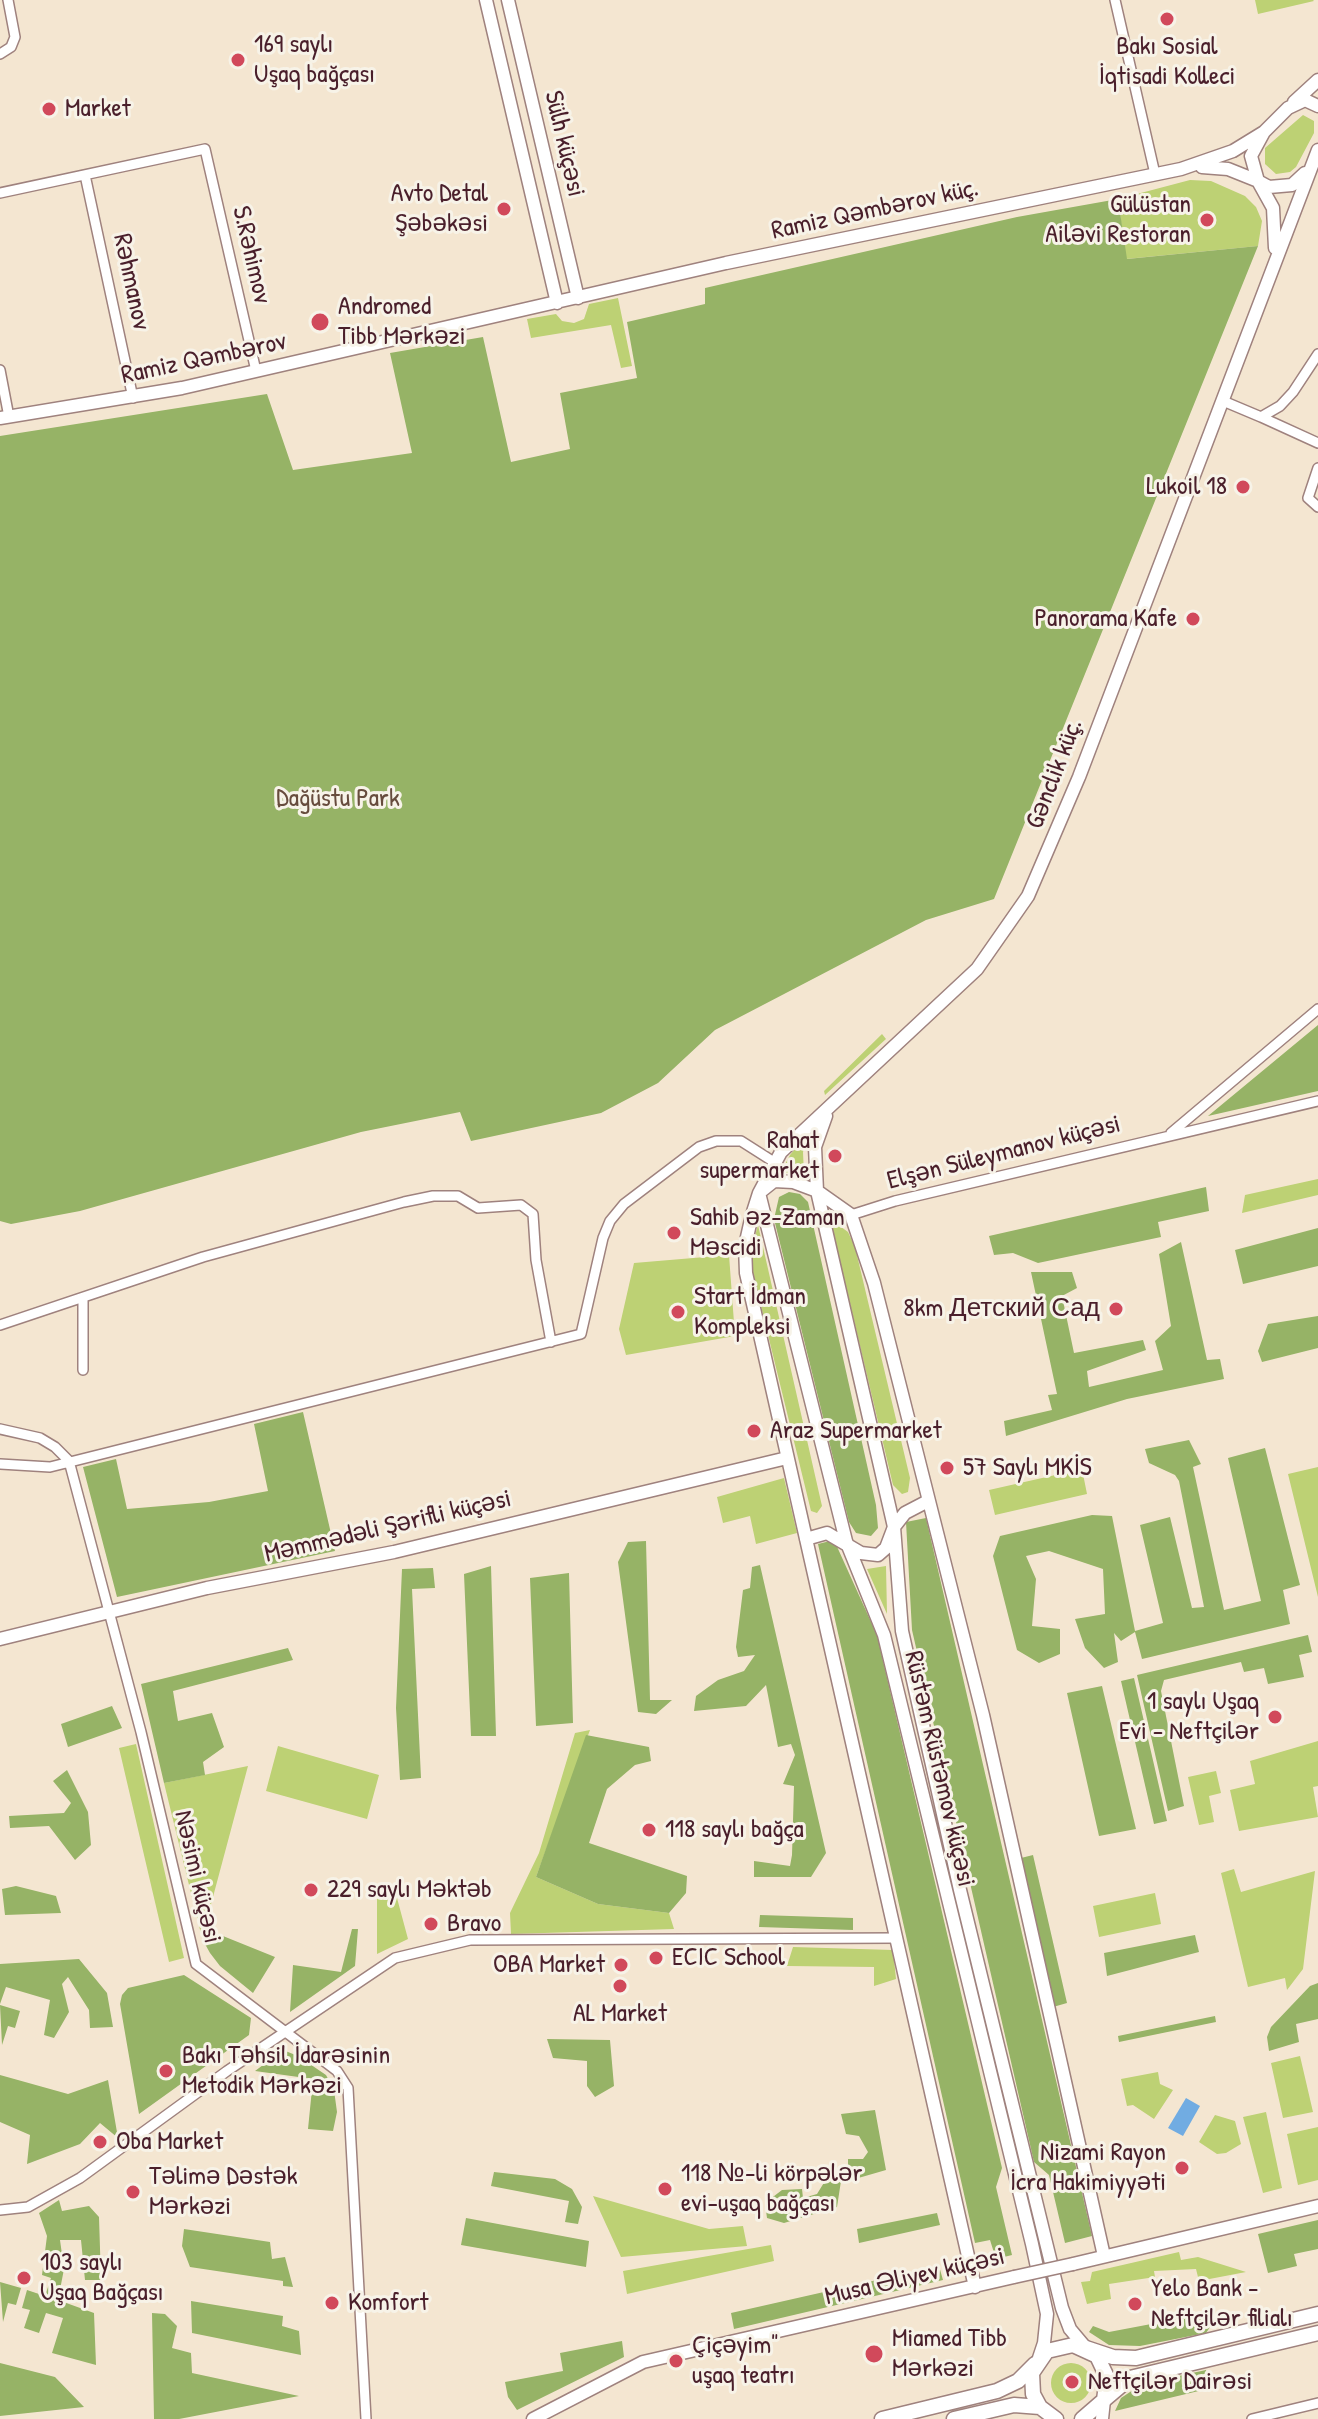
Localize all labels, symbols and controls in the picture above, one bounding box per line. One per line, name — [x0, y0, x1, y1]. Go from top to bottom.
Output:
marker: Bakı Sosial İqtisadi Kolleci — [1158, 10, 1176, 28]
place label: 169 saylı Uşaq bağçası — [254, 29, 375, 90]
place label: Bakı Sosial İqtisadi Kolleci — [1099, 31, 1235, 92]
marker: 169 saylı Uşaq bağçası — [229, 51, 247, 69]
street label: Sülh küçəsi — [537, 88, 591, 200]
place label: Market — [65, 93, 131, 125]
marker: Market — [40, 100, 58, 118]
street label: Ramiz Qəmbərov küç. — [769, 173, 981, 247]
place label: Avto Detal Şəbəkəsi — [391, 178, 488, 240]
place label: Gülüstan Ailəvi Restoran — [1045, 189, 1191, 250]
marker: Avto Detal Şəbəkəsi — [495, 200, 513, 218]
street label: S.Rəhimov — [225, 203, 277, 307]
marker: Gülüstan Ailəvi Restoran — [1198, 211, 1216, 229]
street label: Rəhmanov — [106, 231, 156, 333]
place label: Andromed Tibb Mərkəzi — [338, 291, 466, 352]
marker: Andromed Tibb Mərkəzi — [309, 311, 331, 333]
street label: Ramiz Qəmbərov — [119, 326, 289, 392]
place label: Lukoil 18 — [1146, 471, 1227, 503]
marker: Lukoil 18 — [1234, 478, 1252, 496]
place label: Panorama Kafe — [1035, 603, 1177, 635]
marker: Panorama Kafe — [1184, 610, 1202, 628]
street label: Gənclik küç. — [1020, 715, 1090, 833]
park label: Dağüstu Park — [276, 783, 400, 815]
street label: Elşən Süleymanov küçəsi — [884, 1109, 1124, 1197]
place label: Rahat supermarket — [699, 1125, 819, 1186]
marker: Rahat supermarket — [826, 1147, 844, 1165]
place label: Sahib əz-Zaman Məscidi — [690, 1202, 845, 1264]
marker: Sahib əz-Zaman Məscidi — [665, 1224, 683, 1242]
place label: Start İdman Kompleksi — [694, 1281, 806, 1342]
place label: 8km Детский Сад — [903, 1293, 1100, 1325]
marker: 8km Детский Сад — [1107, 1300, 1125, 1318]
marker: Start İdman Kompleksi — [669, 1303, 687, 1321]
place label: Araz Supermarket — [770, 1415, 942, 1447]
marker: Araz Supermarket — [745, 1422, 763, 1440]
place label: 57 Saylı MKİS — [963, 1452, 1092, 1484]
marker: 57 Saylı MKİS — [938, 1459, 956, 1477]
street label: Məmmədəli Şərifli küçəsi — [262, 1483, 514, 1571]
street label: Rüstəm Rüstəmov küçəsi — [897, 1648, 981, 1890]
place label: 1 saylı Uşaq Evi - Neftçilər — [1119, 1686, 1259, 1748]
marker: 1 saylı Uşaq Evi - Neftçilər — [1266, 1708, 1284, 1726]
street label: Nəsimi küçəsi — [167, 1808, 227, 1946]
place label: 118 saylı bağça — [665, 1814, 804, 1846]
marker: 118 saylı bağça — [640, 1821, 658, 1839]
place label: 229 saylı Məktəb — [327, 1874, 492, 1906]
marker: 229 saylı Məktəb — [302, 1881, 320, 1899]
place label: Bravo — [447, 1908, 501, 1940]
marker: Bravo — [422, 1915, 440, 1933]
place label: ECIC School — [672, 1942, 785, 1974]
place label: OBA Market — [493, 1949, 605, 1981]
marker: ECIC School — [647, 1949, 665, 1967]
marker: OBA Market — [612, 1956, 630, 1974]
marker: AL Market — [611, 1977, 629, 1995]
place label: AL Market — [573, 1998, 667, 2030]
place label: Bakı Təhsil İdarəsinin Metodik Mərkəzi — [182, 2040, 390, 2102]
marker: Bakı Təhsil İdarəsinin Metodik Mərkəzi — [157, 2062, 175, 2080]
place label: Oba Market — [116, 2126, 223, 2158]
marker: Oba Market — [91, 2133, 109, 2151]
place label: Nizami Rayon İcra Hakimiyyəti — [1010, 2137, 1166, 2198]
place label: 118 №-li körpələr evi-uşaq bağçası — [681, 2158, 862, 2220]
marker: Nizami Rayon İcra Hakimiyyəti — [1173, 2159, 1191, 2177]
place label: Təlimə Dəstək Mərkəzi — [149, 2161, 298, 2222]
marker: 118 №-li körpələr evi-uşaq bağçası — [656, 2180, 674, 2198]
marker: Təlimə Dəstək Mərkəzi — [124, 2183, 142, 2201]
street label: Musa Əliyev küçəsi — [822, 2241, 1008, 2313]
place label: 103 saylı Uşaq Bağçası — [40, 2247, 164, 2308]
marker: 103 saylı Uşaq Bağçası — [15, 2269, 33, 2287]
place label: Yelo Bank - Neftçilər filialı — [1151, 2273, 1293, 2334]
place label: Komfort — [348, 2287, 429, 2319]
marker: Komfort — [323, 2294, 341, 2312]
marker: Yelo Bank - Neftçilər filialı — [1126, 2295, 1144, 2313]
place label: Miamed Tibb Mərkəzi — [892, 2323, 1007, 2384]
place label: Çiçəyim" uşaq teatrı — [692, 2330, 795, 2392]
marker: Miamed Tibb Mərkəzi — [863, 2343, 885, 2365]
marker: Çiçəyim" uşaq teatrı — [667, 2352, 685, 2370]
place label: Neftçilər Dairəsi — [1088, 2366, 1252, 2398]
marker: Neftçilər Dairəsi — [1063, 2373, 1081, 2391]

